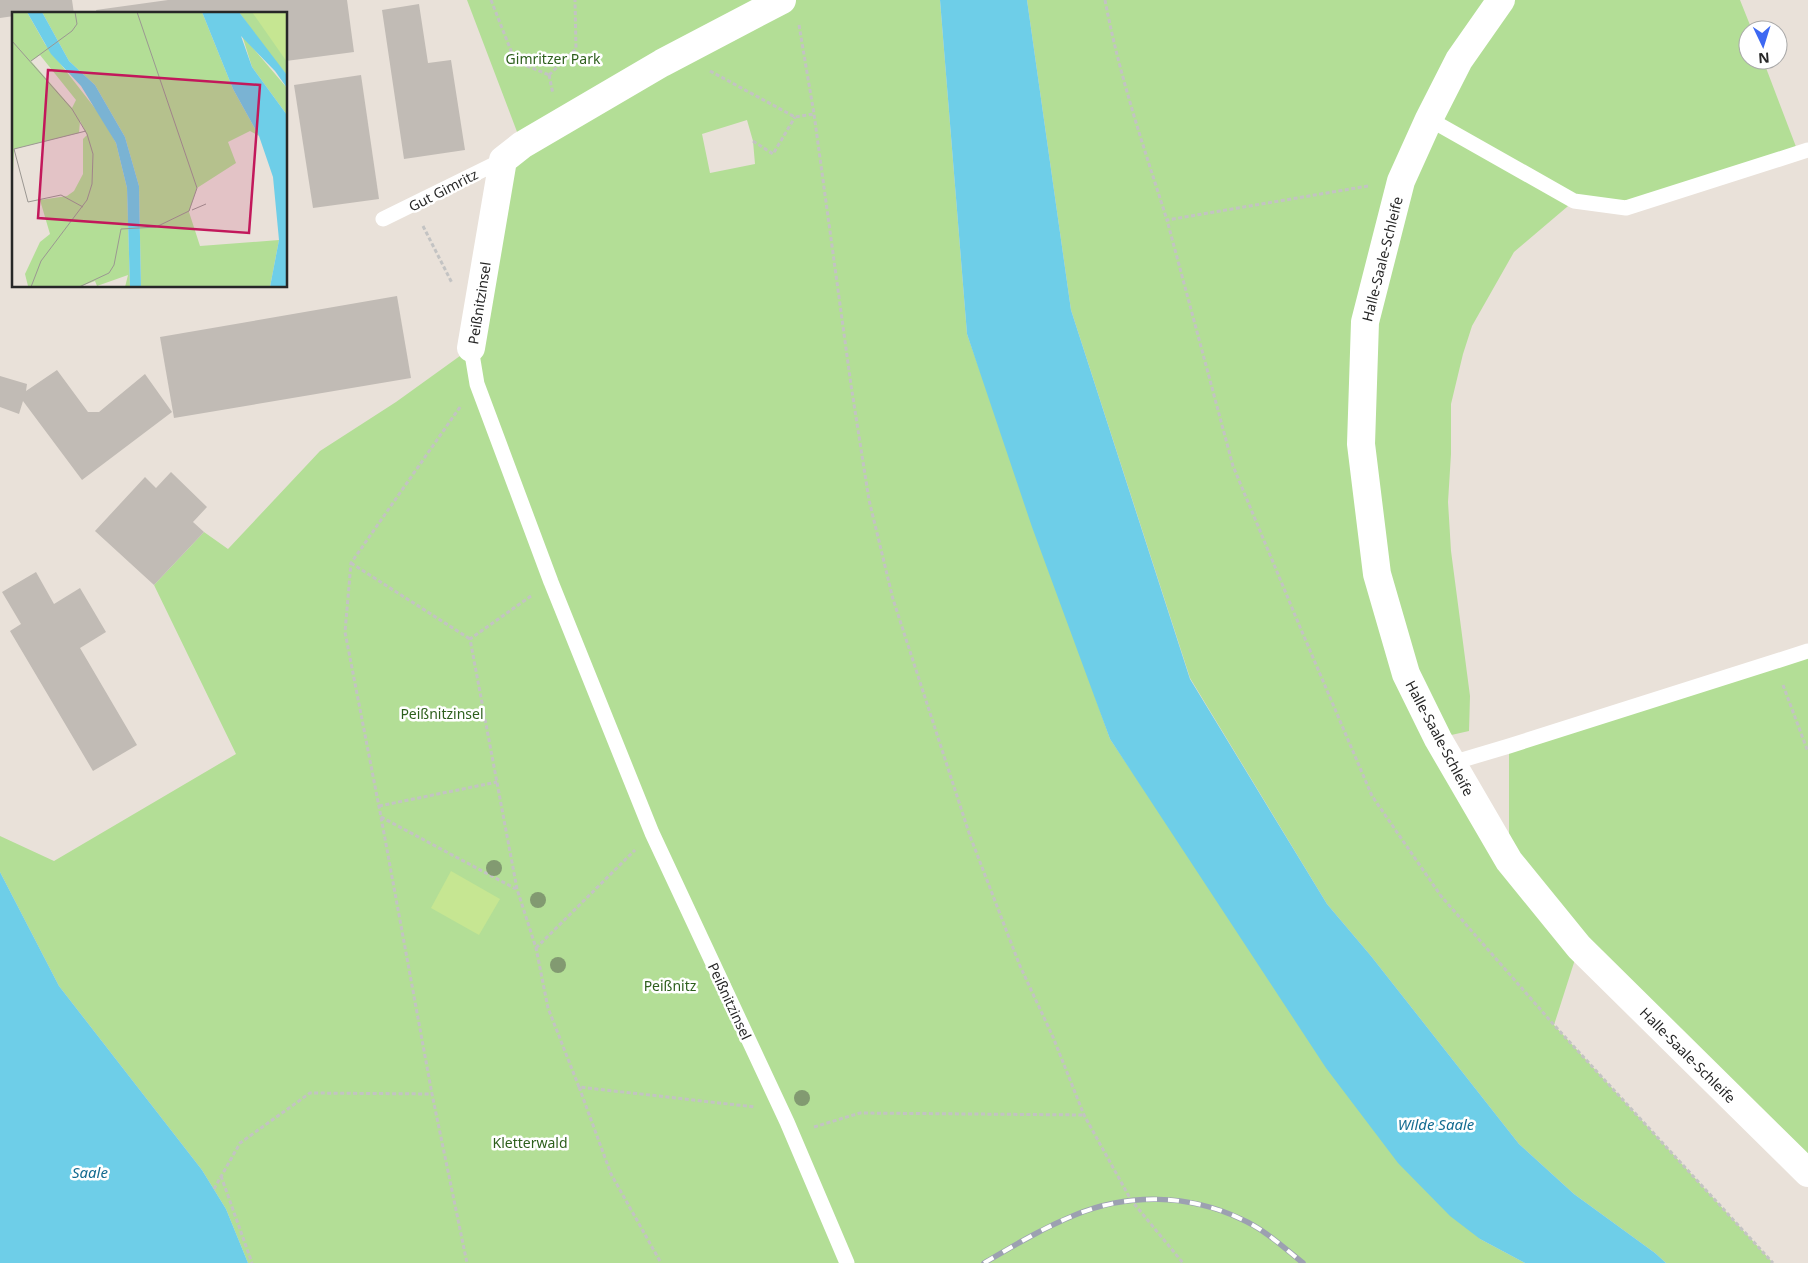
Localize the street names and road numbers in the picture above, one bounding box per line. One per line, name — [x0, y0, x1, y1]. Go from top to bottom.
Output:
street label: Gut Gimritz — [405, 164, 481, 216]
street label: Halle-Saale-Schleife — [1357, 194, 1407, 323]
street label: Peißnitzinsel — [463, 260, 495, 346]
street label: Halle-Saale-Schleife — [1402, 677, 1479, 799]
street label: Peißnitzinsel — [704, 959, 756, 1043]
street label: Halle-Saale-Schleife — [1636, 1003, 1740, 1107]

